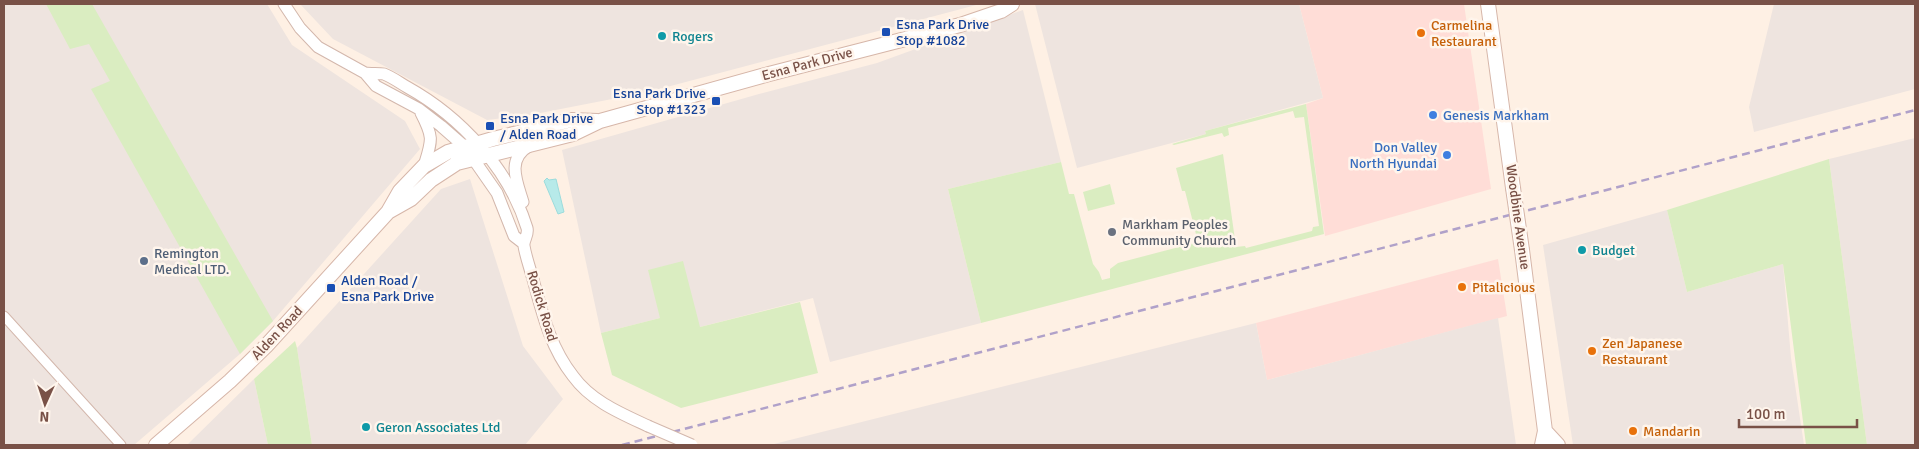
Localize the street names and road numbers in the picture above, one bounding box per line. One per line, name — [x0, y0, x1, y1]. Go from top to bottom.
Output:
street label: Esna Park Drive — [760, 44, 854, 84]
street label: Woodbine Avenue — [1502, 163, 1534, 271]
street label: Rodick Road — [523, 268, 561, 344]
street label: Alden Road — [248, 302, 306, 364]

